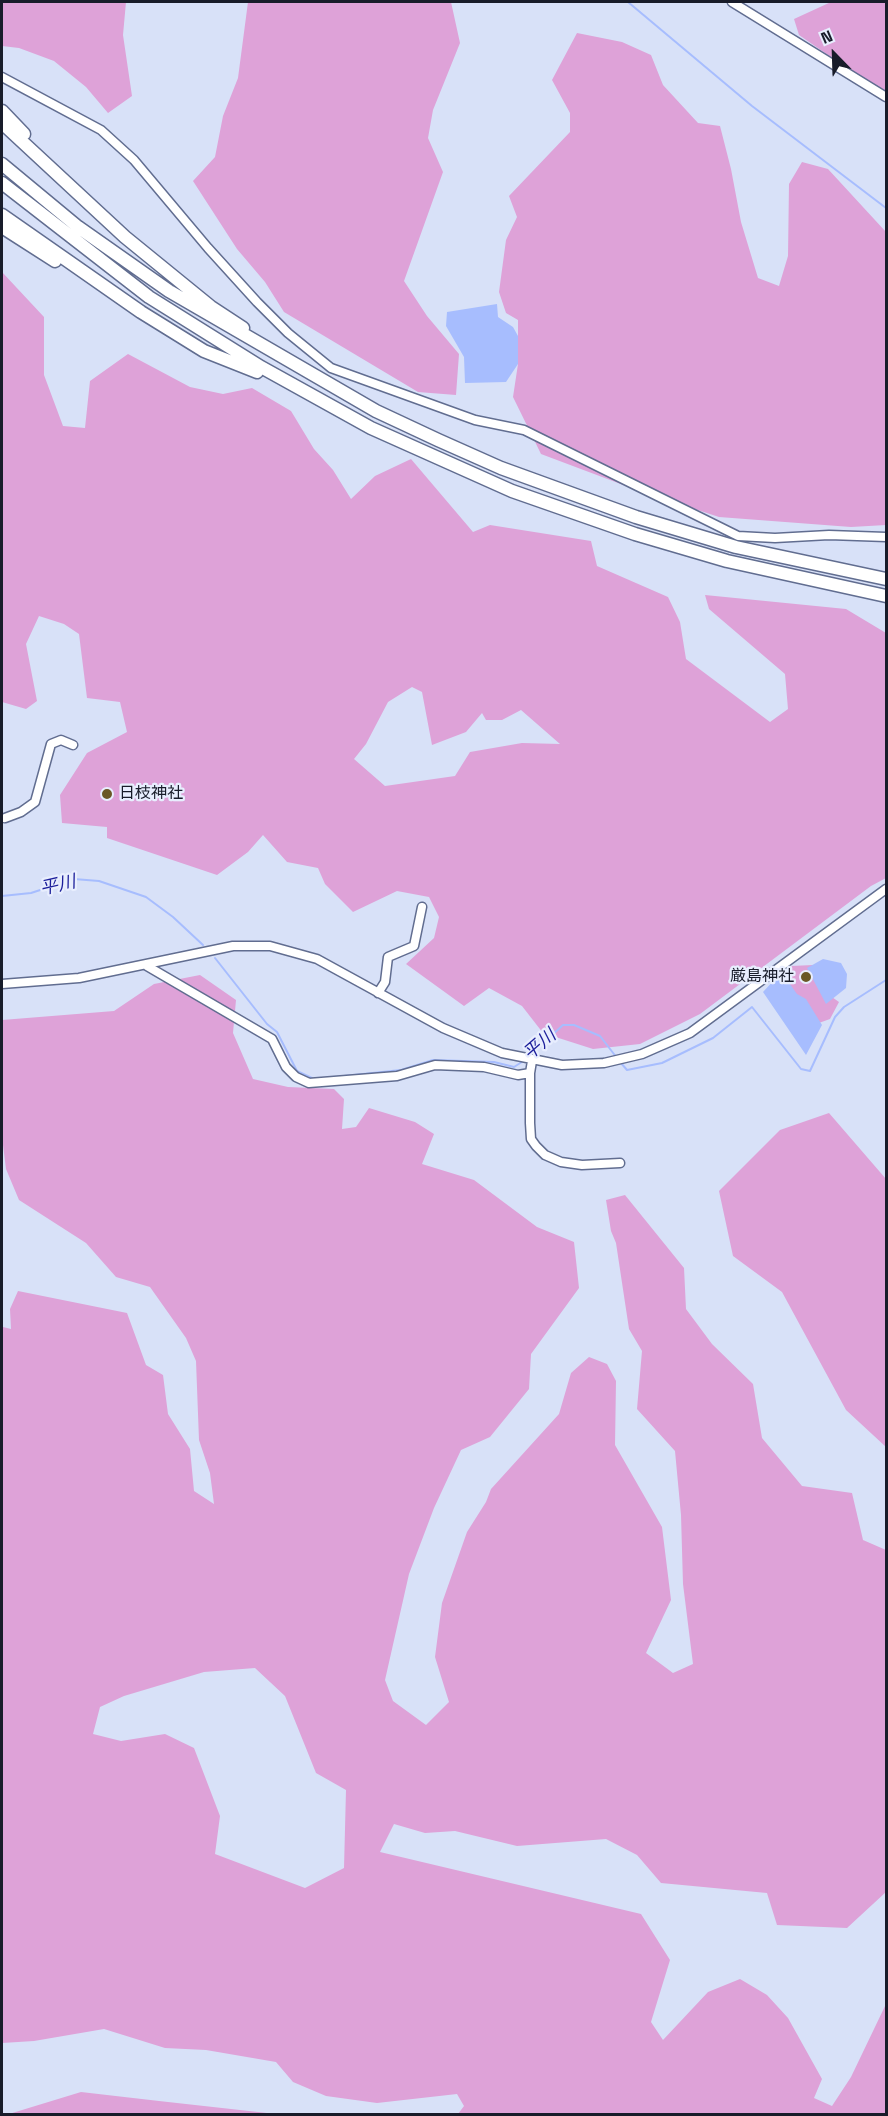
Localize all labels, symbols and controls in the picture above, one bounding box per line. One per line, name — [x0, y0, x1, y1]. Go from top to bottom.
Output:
north arrow — [804, 24, 864, 84]
text: N — [818, 25, 836, 49]
place label: 日枝神社 — [119, 784, 183, 804]
marker: 日枝神社 — [100, 787, 114, 801]
water label: 平川 — [38, 871, 78, 901]
place label: 厳島神社 — [730, 967, 794, 987]
marker: 厳島神社 — [799, 970, 813, 984]
water label: 平川 — [519, 1025, 561, 1065]

